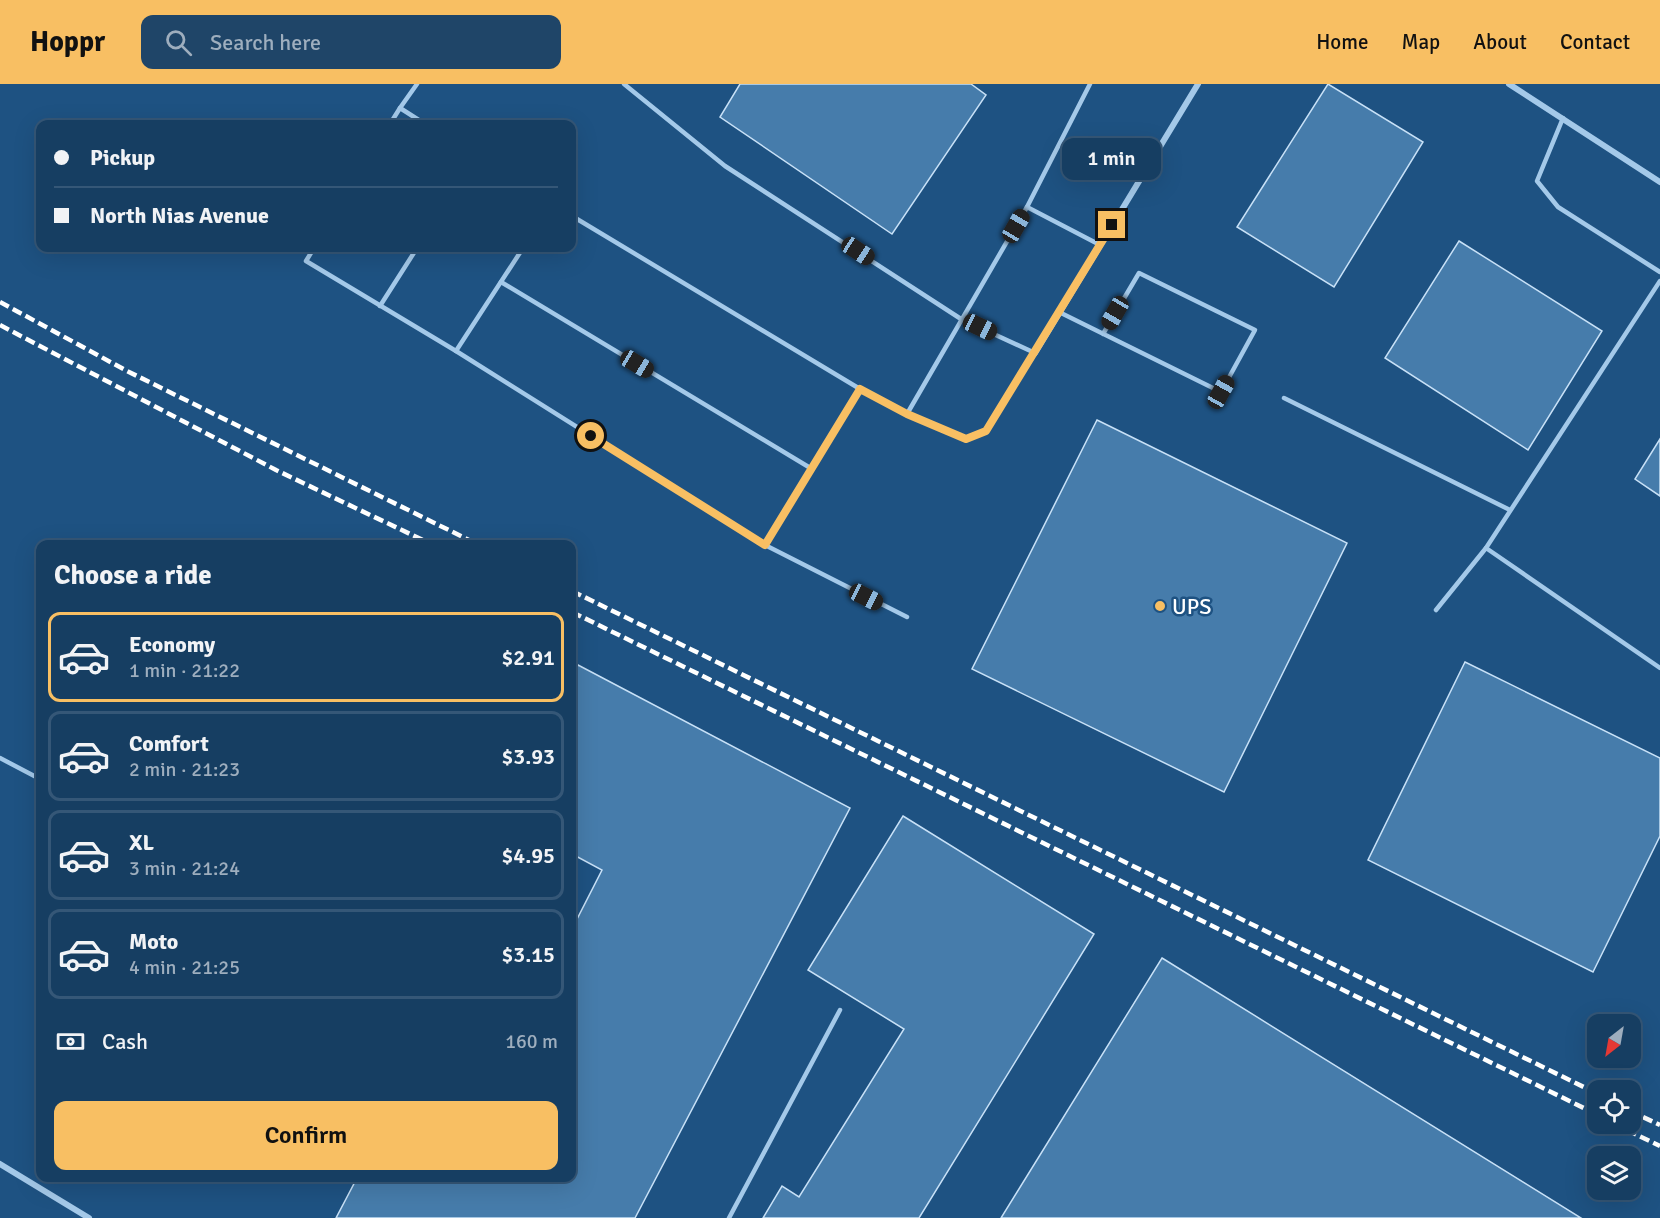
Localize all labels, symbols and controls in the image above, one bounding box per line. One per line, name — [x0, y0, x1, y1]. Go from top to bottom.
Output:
search box — [141, 15, 561, 69]
text: Hoppr — [30, 25, 105, 59]
icon: search — [162, 26, 195, 59]
text: Search here — [210, 29, 321, 56]
text: Home — [1316, 29, 1369, 55]
text: Map — [1402, 29, 1440, 55]
text: About — [1473, 29, 1527, 55]
text: Contact — [1560, 29, 1630, 55]
callout: 1 min — [1062, 138, 1162, 180]
text: Pickup — [90, 144, 155, 171]
text: 1 min — [1088, 146, 1135, 171]
text: North Nias Avenue — [90, 202, 269, 229]
car — [999, 206, 1033, 246]
route end — [1098, 211, 1125, 238]
car — [838, 234, 878, 268]
car — [1098, 293, 1132, 333]
car — [960, 311, 1000, 343]
car — [617, 347, 657, 381]
car — [1204, 372, 1238, 412]
route start — [577, 422, 604, 449]
text: Choose a ride — [54, 559, 212, 592]
car — [846, 581, 886, 613]
place label: UPS — [1172, 593, 1211, 620]
marker: UPS — [1153, 599, 1167, 613]
icon: car — [57, 630, 111, 684]
text: Economy — [129, 631, 215, 658]
text: $2.91 — [501, 644, 555, 671]
text: 1 min · 21:22 — [129, 658, 240, 683]
icon: car — [57, 729, 111, 783]
text: Comfort — [129, 730, 209, 757]
text: $3.93 — [501, 743, 555, 770]
text: 2 min · 21:23 — [129, 757, 240, 782]
icon: car — [57, 828, 111, 882]
text: XL — [129, 829, 154, 856]
text: $4.95 — [501, 842, 555, 869]
text: 3 min · 21:24 — [129, 856, 240, 881]
icon: car — [57, 927, 111, 981]
text: Moto — [129, 928, 178, 955]
text: $3.15 — [501, 941, 555, 968]
text: 4 min · 21:25 — [129, 955, 240, 980]
north arrow — [1587, 1014, 1641, 1068]
map controls — [1587, 1014, 1641, 1200]
icon: cash — [54, 1025, 87, 1058]
text: Cash — [102, 1028, 148, 1055]
text: 160 m — [505, 1029, 558, 1054]
button: locate — [1587, 1080, 1641, 1134]
button: Confirm — [54, 1101, 558, 1170]
button: layers — [1587, 1146, 1641, 1200]

